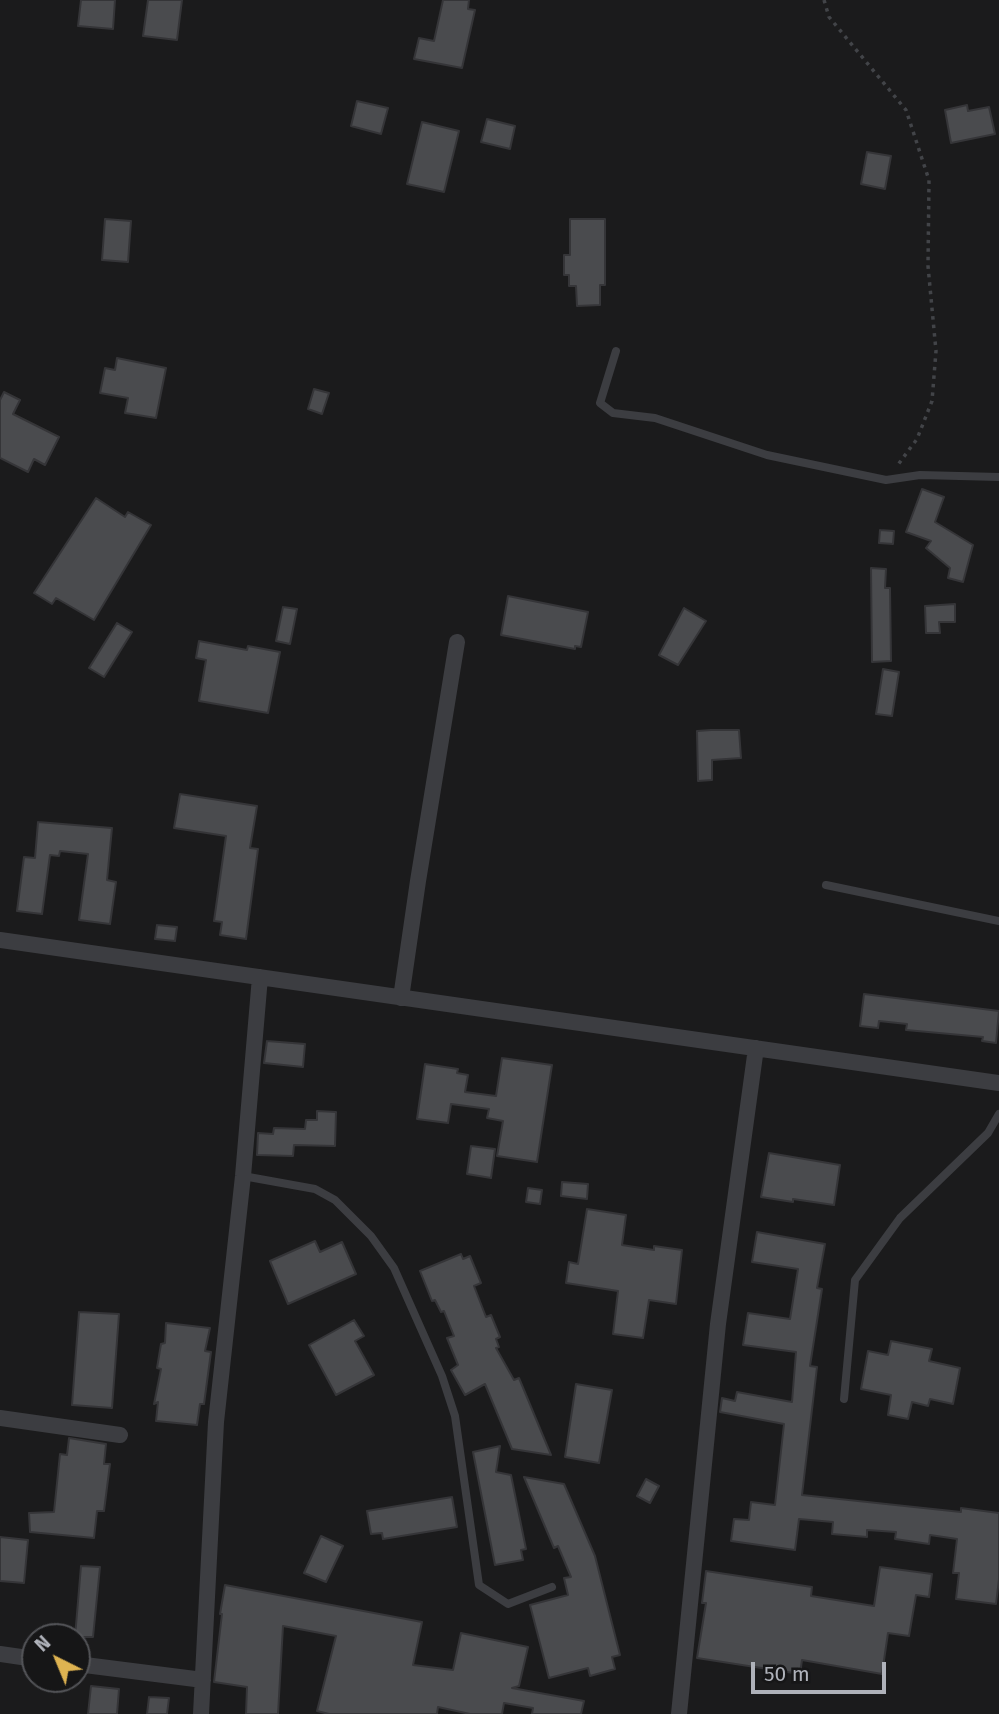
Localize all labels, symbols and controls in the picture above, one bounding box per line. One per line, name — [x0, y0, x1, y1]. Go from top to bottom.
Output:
north arrow — [21, 1623, 91, 1693]
text: N — [30, 1631, 55, 1656]
scale bar — [754, 1648, 889, 1692]
text: 50 m — [764, 1661, 810, 1687]

